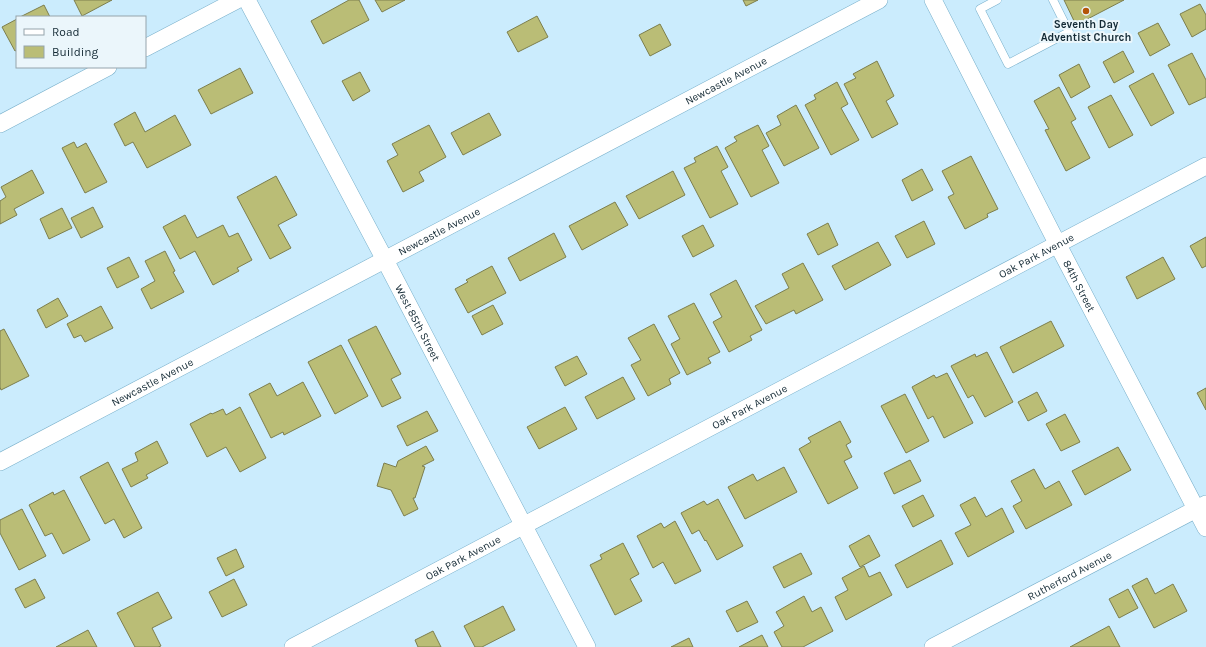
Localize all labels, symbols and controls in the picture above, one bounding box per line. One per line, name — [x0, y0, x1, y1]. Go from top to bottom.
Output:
marker: Seventh Day Adventist Church — [1081, 6, 1091, 16]
legend — [16, 16, 146, 68]
place label: Seventh Day Adventist Church — [1041, 18, 1131, 44]
text: Road — [52, 25, 80, 39]
text: Building — [52, 45, 99, 59]
street label: Newcastle Avenue — [683, 54, 769, 108]
street label: Newcastle Avenue — [396, 205, 483, 258]
street label: Oak Park Avenue — [997, 231, 1077, 281]
street label: 84th Street — [1060, 258, 1098, 314]
street label: West 85th Street — [392, 282, 443, 363]
street label: Newcastle Avenue — [109, 355, 196, 409]
street label: Oak Park Avenue — [710, 382, 790, 432]
street label: Oak Park Avenue — [423, 533, 503, 583]
street label: Rutherford Avenue — [1025, 548, 1114, 603]

